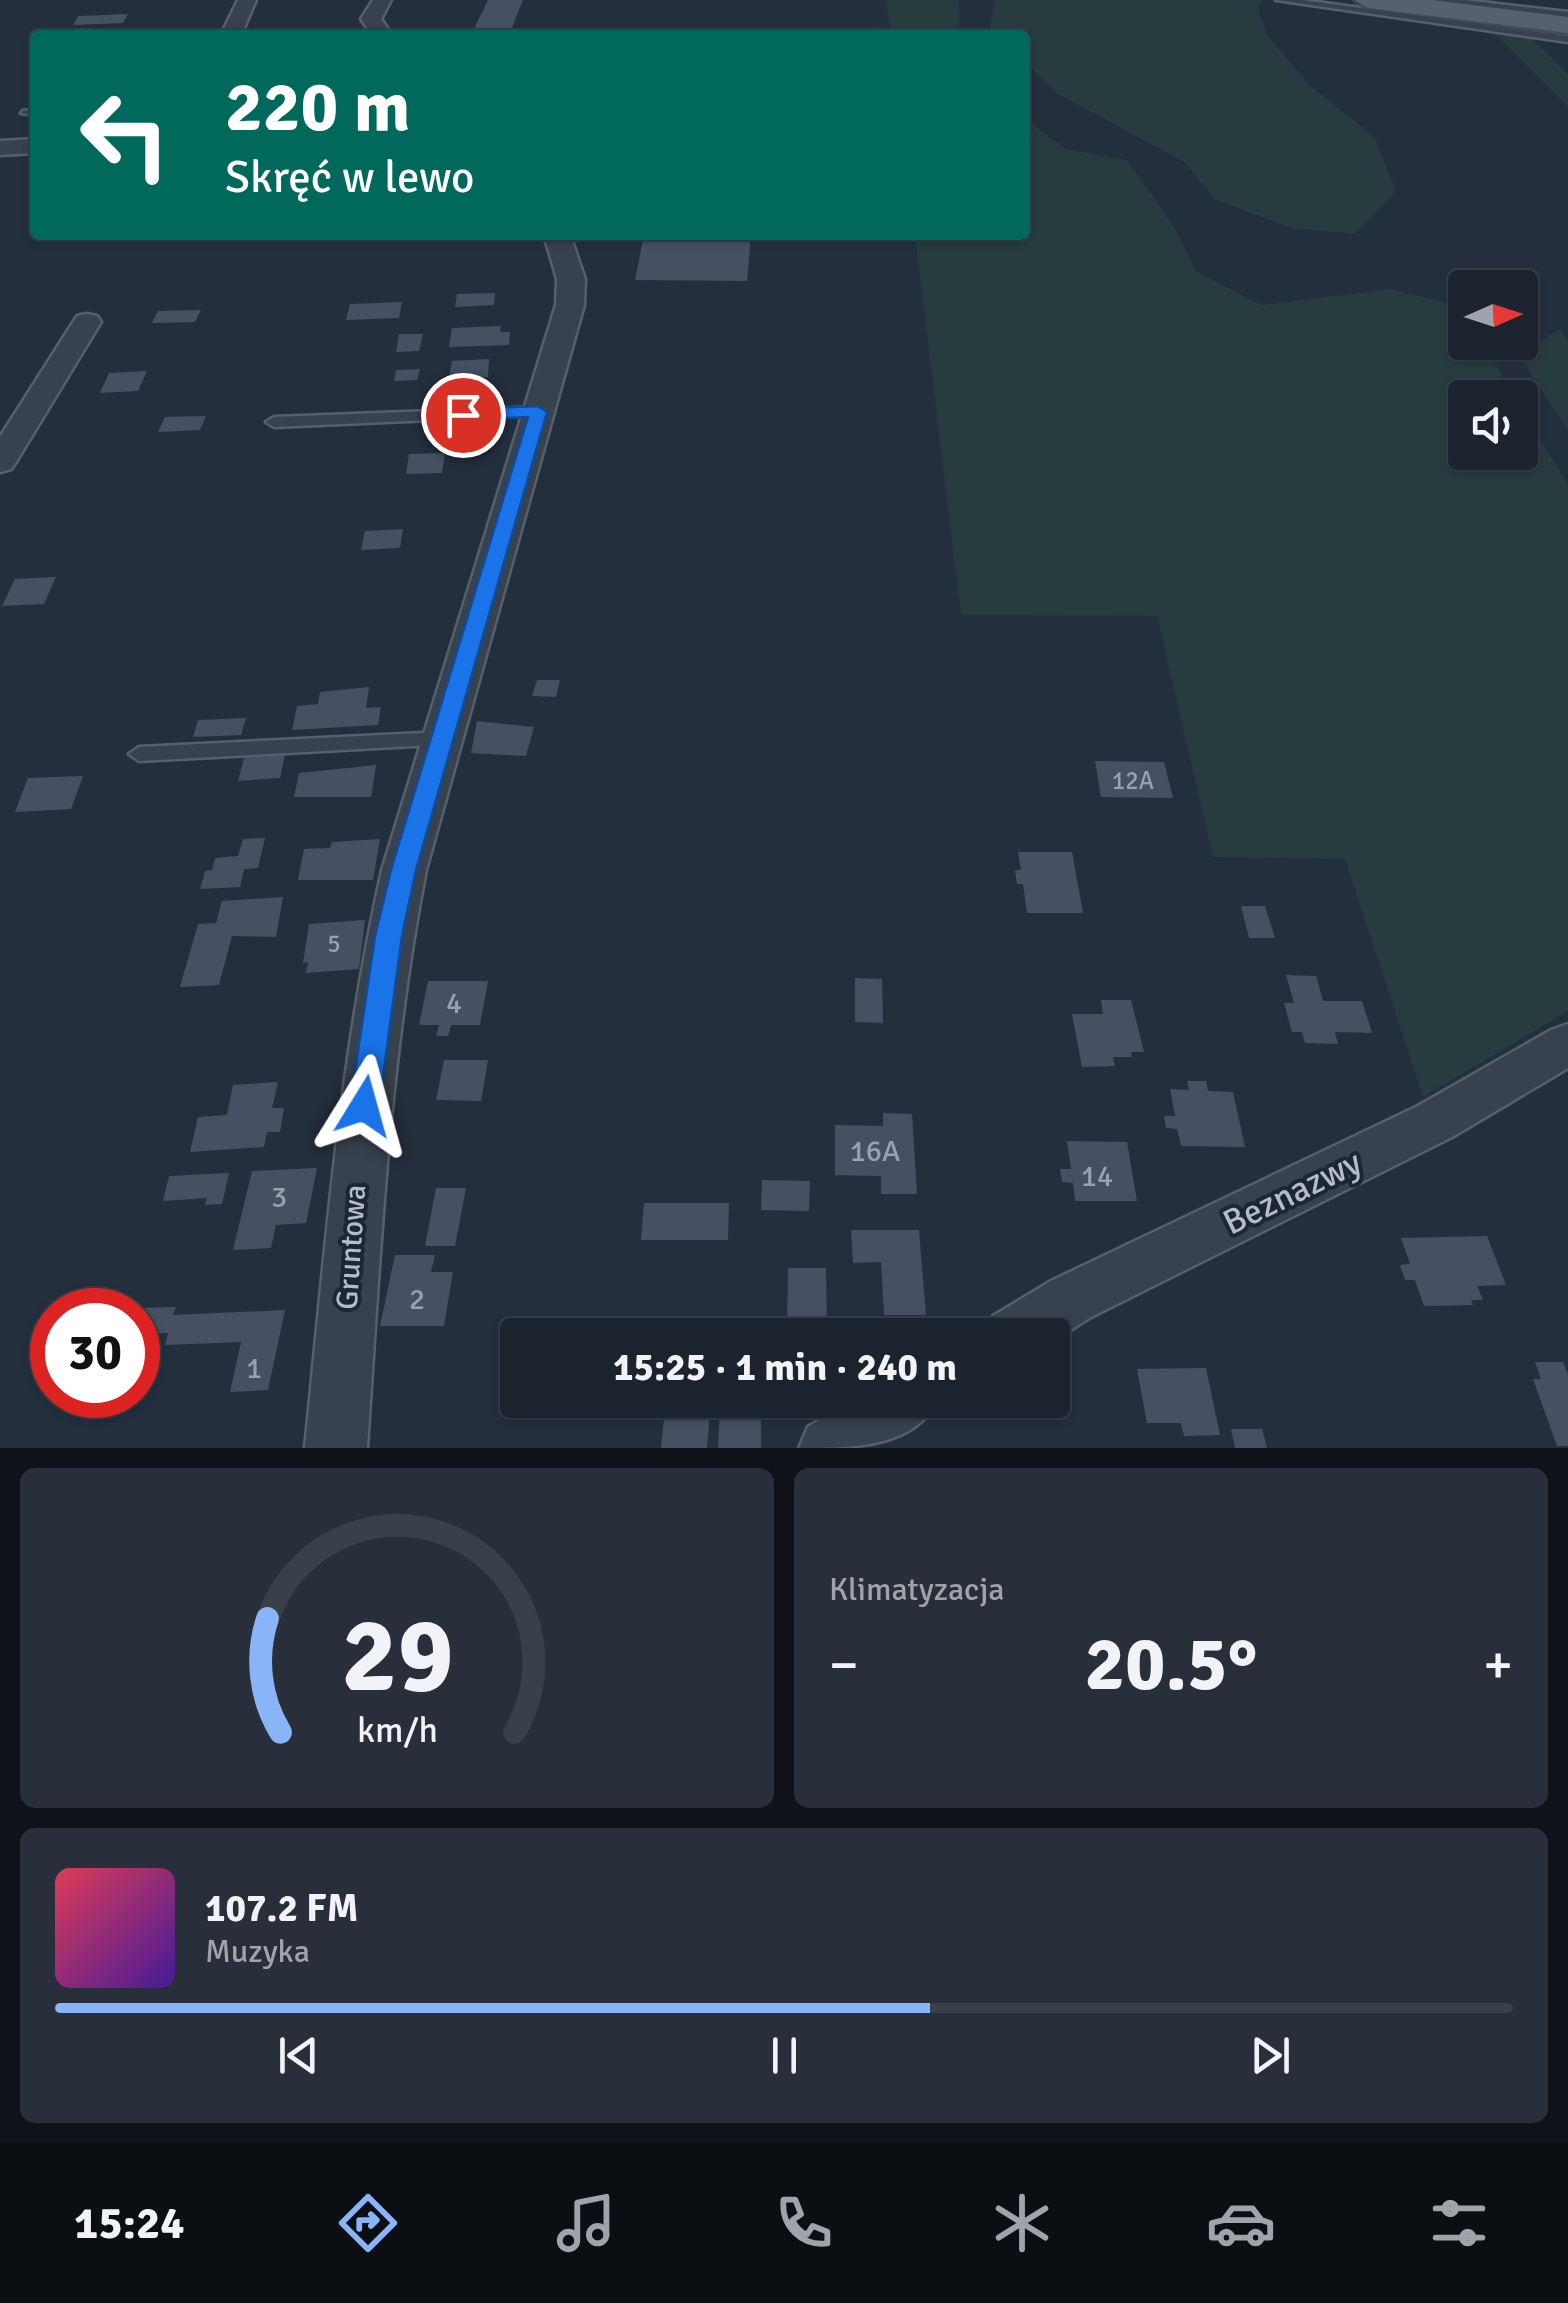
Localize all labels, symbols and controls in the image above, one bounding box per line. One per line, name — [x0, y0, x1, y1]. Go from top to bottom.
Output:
text: 220 m — [225, 64, 410, 150]
icon: left — [60, 70, 190, 200]
text: Skręć w lewo — [225, 150, 474, 205]
north arrow — [1448, 270, 1538, 360]
map controls — [1448, 270, 1538, 470]
pin — [421, 373, 506, 458]
button: sound — [1448, 380, 1538, 470]
icon: arrive — [436, 388, 491, 443]
house number: 12A — [1112, 765, 1154, 796]
house number: 5 — [327, 928, 341, 959]
house number: 4 — [446, 985, 462, 1022]
position arrow — [312, 1054, 416, 1158]
house number: 16A — [850, 1133, 900, 1170]
street label: Beznazwy — [1216, 1141, 1368, 1244]
house number: 14 — [1081, 1158, 1113, 1195]
house number: 3 — [271, 1179, 287, 1216]
street label: Gruntowa — [329, 1183, 374, 1311]
house number: 2 — [409, 1281, 425, 1318]
speed limit sign: 30 — [30, 1288, 160, 1418]
text: 15:25 · 1 min · 240 m — [613, 1344, 957, 1391]
house number: 1 — [246, 1350, 262, 1387]
text: Klimatyzacja — [829, 1570, 1005, 1609]
text: 29 — [341, 1592, 453, 1720]
text: 20.5° — [1085, 1618, 1258, 1711]
text: − — [829, 1631, 859, 1699]
text: + — [1483, 1631, 1513, 1699]
text: km/h — [357, 1708, 437, 1752]
text: 107.2 FM — [205, 1885, 358, 1932]
text: Muzyka — [205, 1932, 310, 1971]
icon: previous — [271, 2028, 326, 2083]
icon: pause — [757, 2028, 812, 2083]
icon: next — [1243, 2028, 1298, 2083]
icon: directions — [333, 2188, 403, 2258]
icon: music — [551, 2188, 621, 2258]
icon: phone — [769, 2188, 839, 2258]
icon: climate — [987, 2188, 1057, 2258]
icon: car — [1206, 2188, 1276, 2258]
icon: filters — [1424, 2188, 1494, 2258]
text: 15:24 — [74, 2196, 185, 2251]

